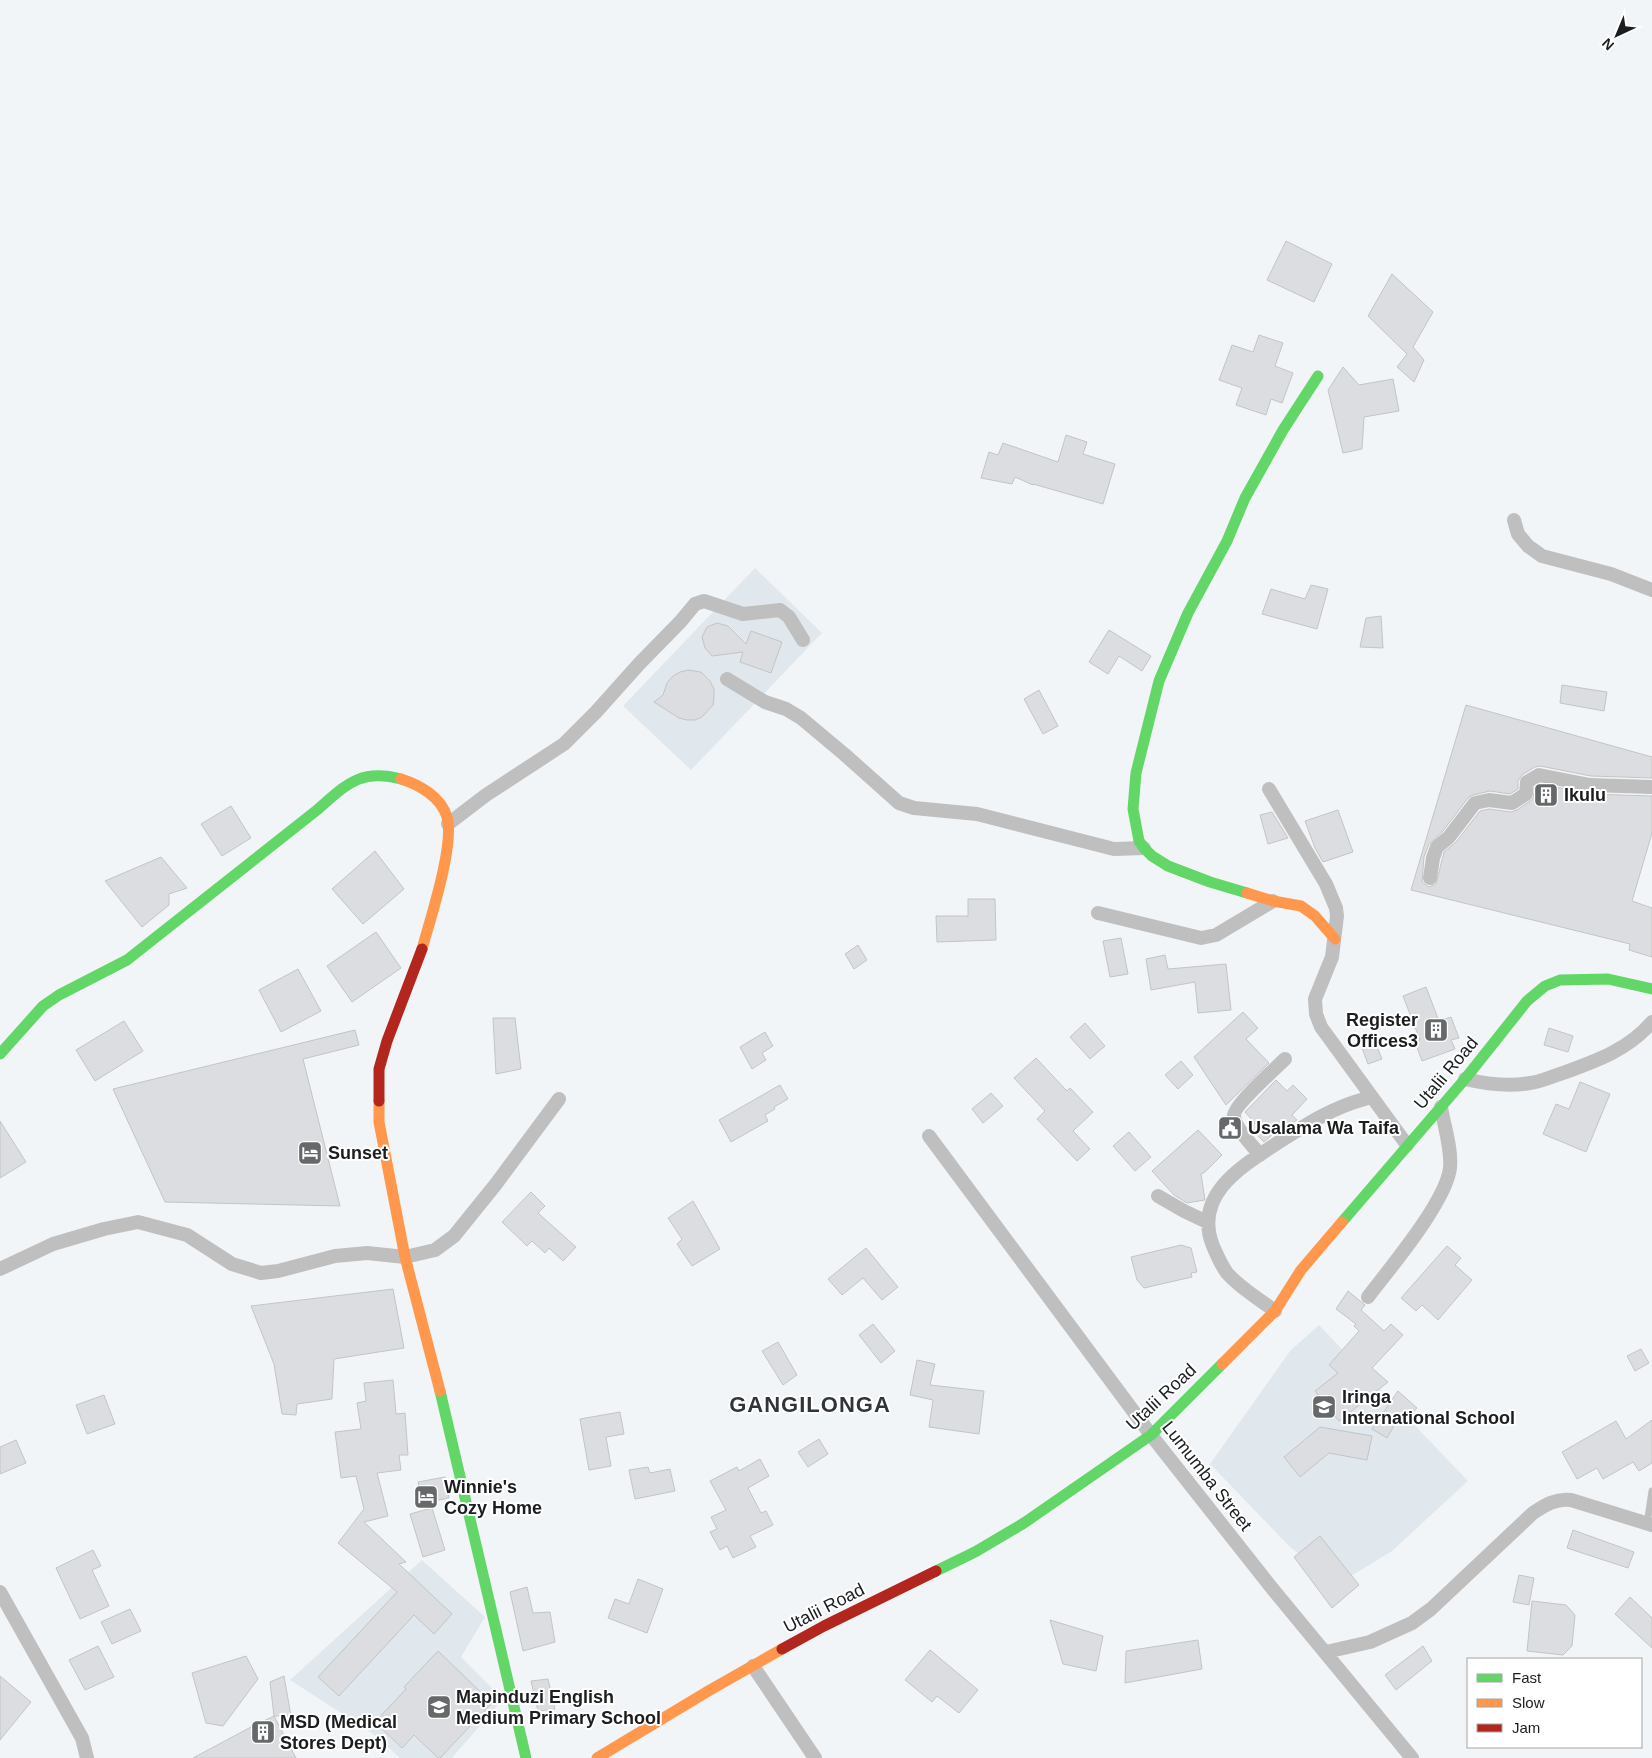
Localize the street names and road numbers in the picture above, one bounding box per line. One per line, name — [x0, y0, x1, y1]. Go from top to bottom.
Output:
street label: Utalii Road — [1410, 1033, 1482, 1113]
street label: Utalii Road — [1122, 1360, 1200, 1434]
street label: Lumumba Street — [1158, 1417, 1256, 1535]
street label: Utalii Road — [780, 1579, 868, 1637]

